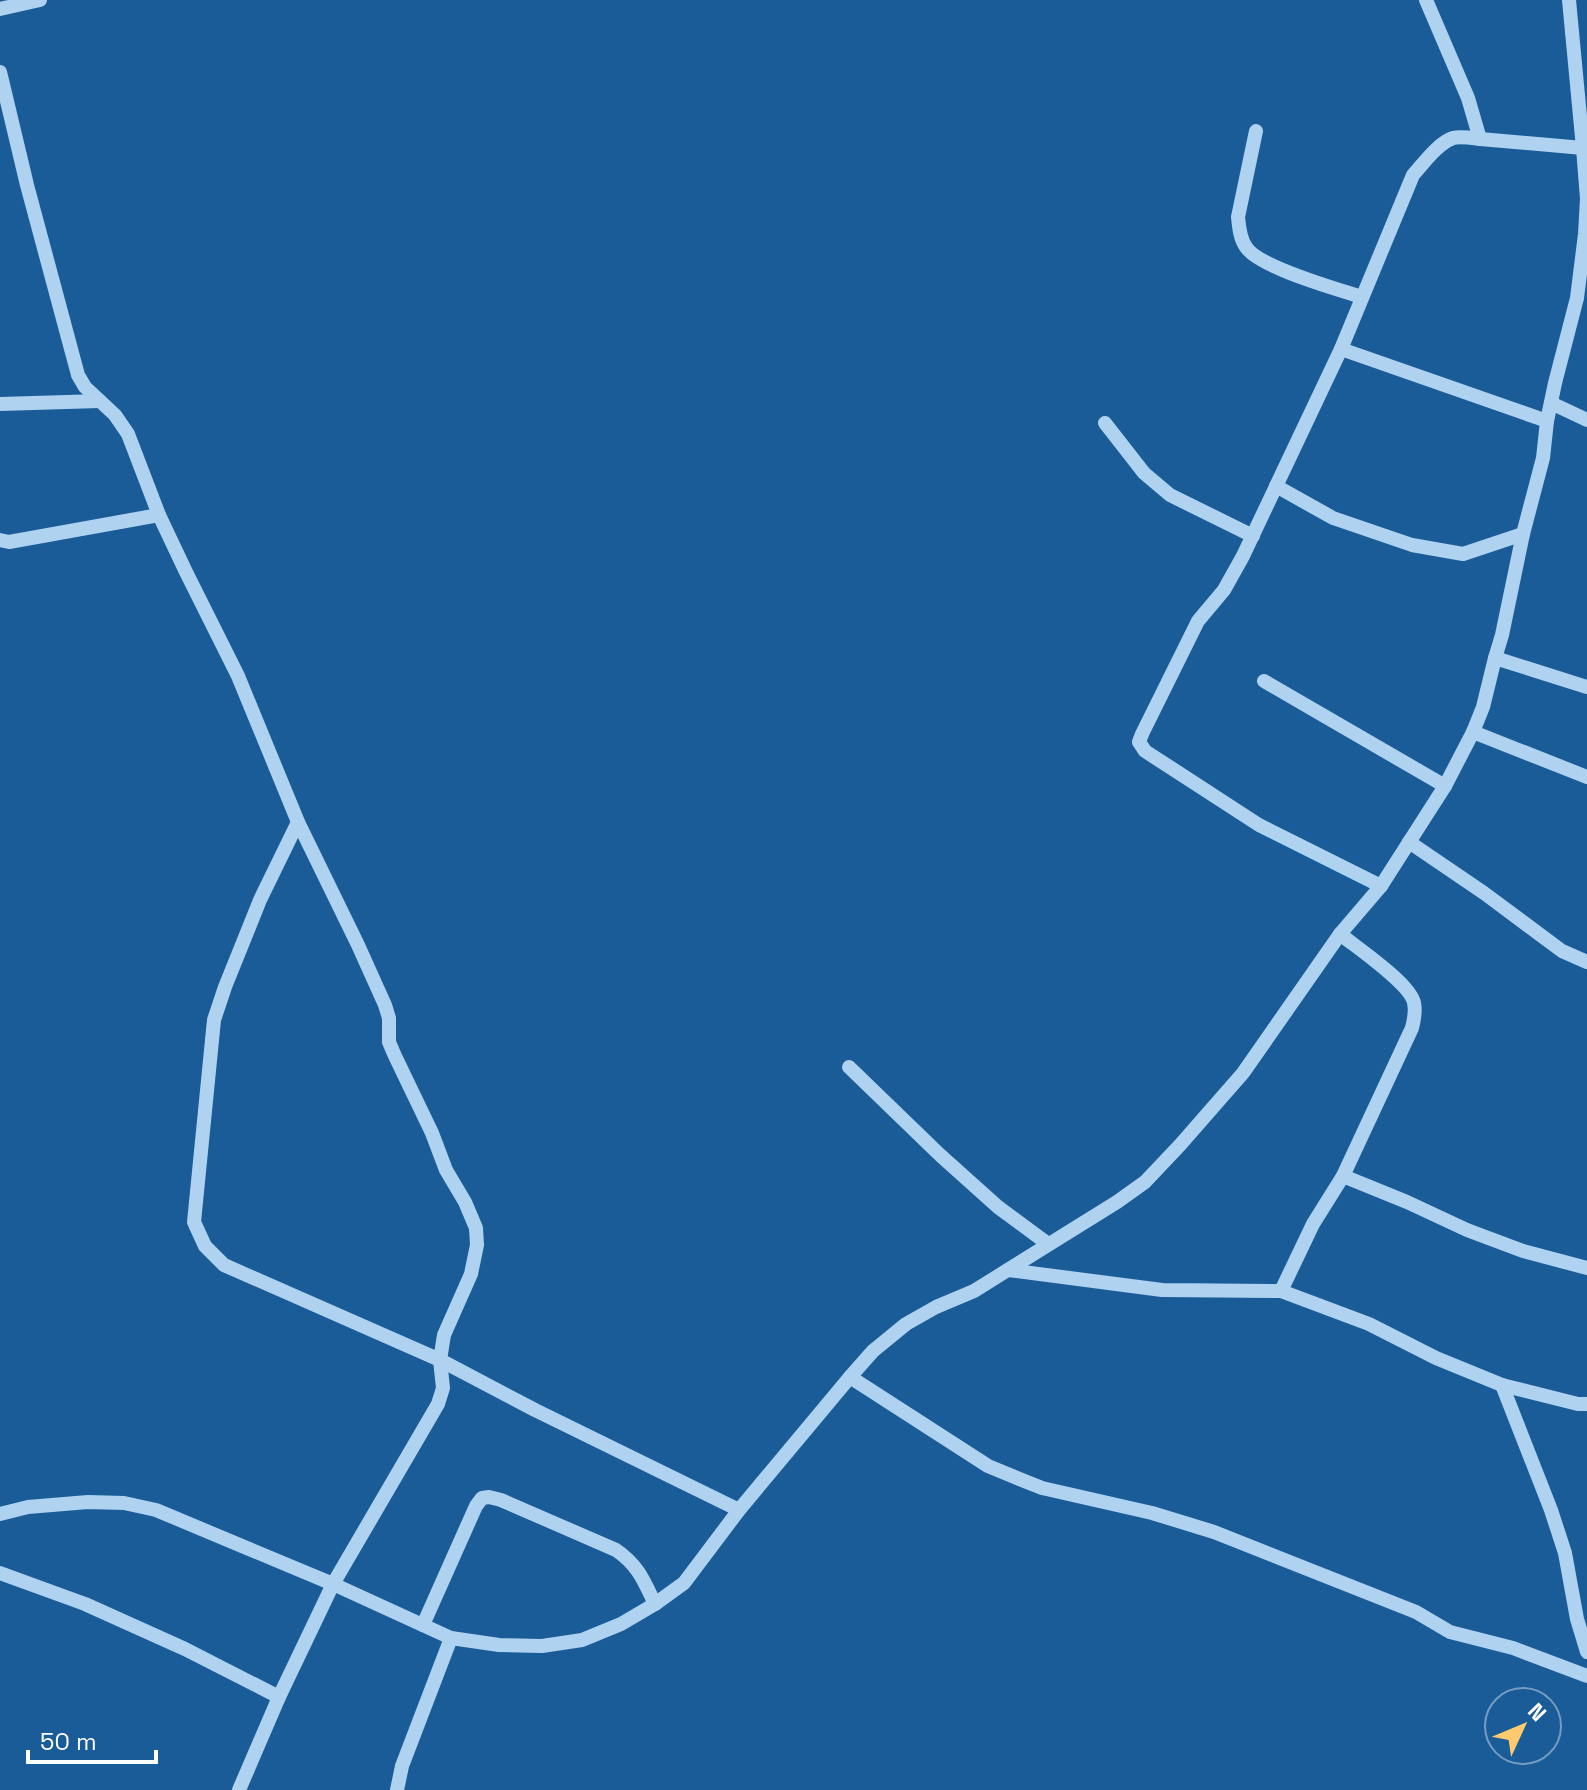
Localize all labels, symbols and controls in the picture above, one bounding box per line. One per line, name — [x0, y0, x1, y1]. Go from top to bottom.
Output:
north arrow — [1483, 1686, 1563, 1766]
text: N — [1522, 1697, 1553, 1727]
scale bar — [28, 1714, 156, 1764]
text: 50 m — [40, 1726, 97, 1757]

